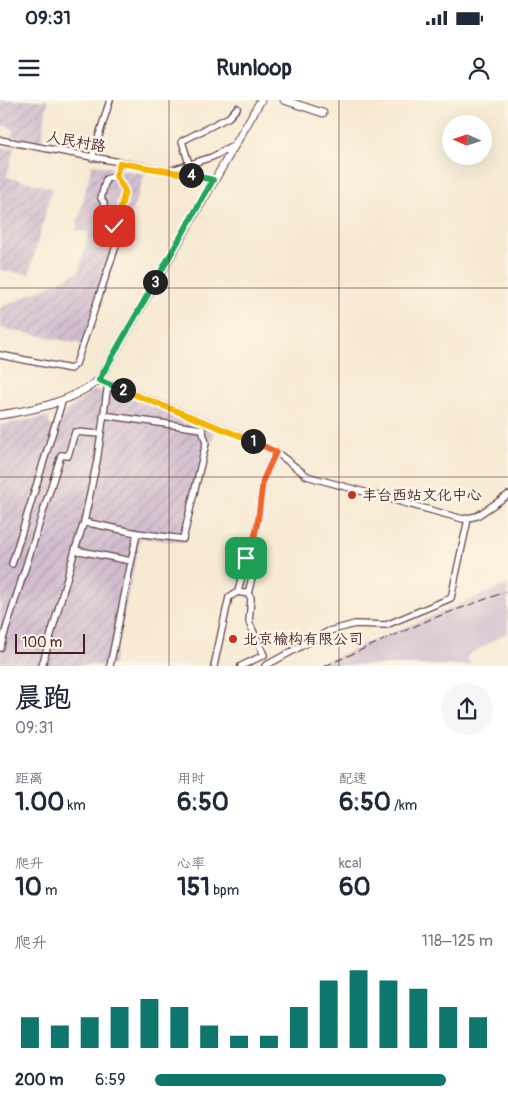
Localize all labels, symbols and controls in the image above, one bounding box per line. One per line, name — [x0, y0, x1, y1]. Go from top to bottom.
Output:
text: 09:31 — [25, 6, 71, 30]
icon: menu — [15, 54, 43, 82]
text: Runloop — [216, 54, 292, 82]
icon: person — [465, 54, 493, 82]
north arrow — [442, 115, 492, 165]
map controls — [442, 115, 492, 165]
street label: 人民村路 — [45, 127, 107, 157]
pin: 4 — [178, 162, 204, 188]
text: 4 — [187, 167, 196, 184]
pin — [93, 205, 135, 247]
icon: check — [100, 212, 128, 240]
pin: 3 — [142, 270, 168, 294]
text: 3 — [152, 274, 159, 291]
pin: 2 — [110, 378, 136, 402]
text: 2 — [120, 382, 127, 399]
pin: 1 — [240, 428, 266, 454]
text: 1 — [251, 433, 256, 450]
place label: 丰台西站文化中心 — [362, 486, 482, 505]
marker: 丰台西站文化中心 — [346, 489, 358, 501]
pin — [225, 537, 267, 579]
icon: arrive — [232, 544, 260, 572]
scale bar — [15, 630, 85, 654]
place label: 北京榆构有限公司 — [243, 630, 363, 649]
marker: 北京榆构有限公司 — [227, 633, 239, 645]
text: 100 m — [22, 634, 62, 651]
text: 晨跑 — [15, 681, 71, 716]
button: share — [441, 683, 493, 735]
text: 09:31 — [15, 718, 54, 738]
text: 距离 — [15, 770, 43, 787]
text: 用时 — [177, 770, 205, 787]
text: 配速 — [339, 770, 367, 787]
text: 1.00 — [15, 787, 64, 818]
text: 6:50 — [177, 787, 229, 818]
text: 6:50 — [339, 787, 391, 818]
text: km — [64, 797, 86, 814]
text: /km — [391, 797, 417, 814]
text: 爬升 — [15, 855, 43, 872]
text: 心率 — [177, 855, 205, 872]
text: kcal — [339, 855, 362, 872]
text: 10 — [15, 872, 42, 903]
text: 151 — [177, 872, 210, 903]
text: 60 — [339, 872, 371, 903]
text: m — [42, 882, 57, 899]
text: bpm — [210, 882, 239, 899]
text: 118–125 m — [421, 931, 493, 951]
text: 爬升 — [15, 933, 47, 953]
text: 200 m — [15, 1070, 63, 1090]
text: 6:59 — [95, 1070, 126, 1090]

